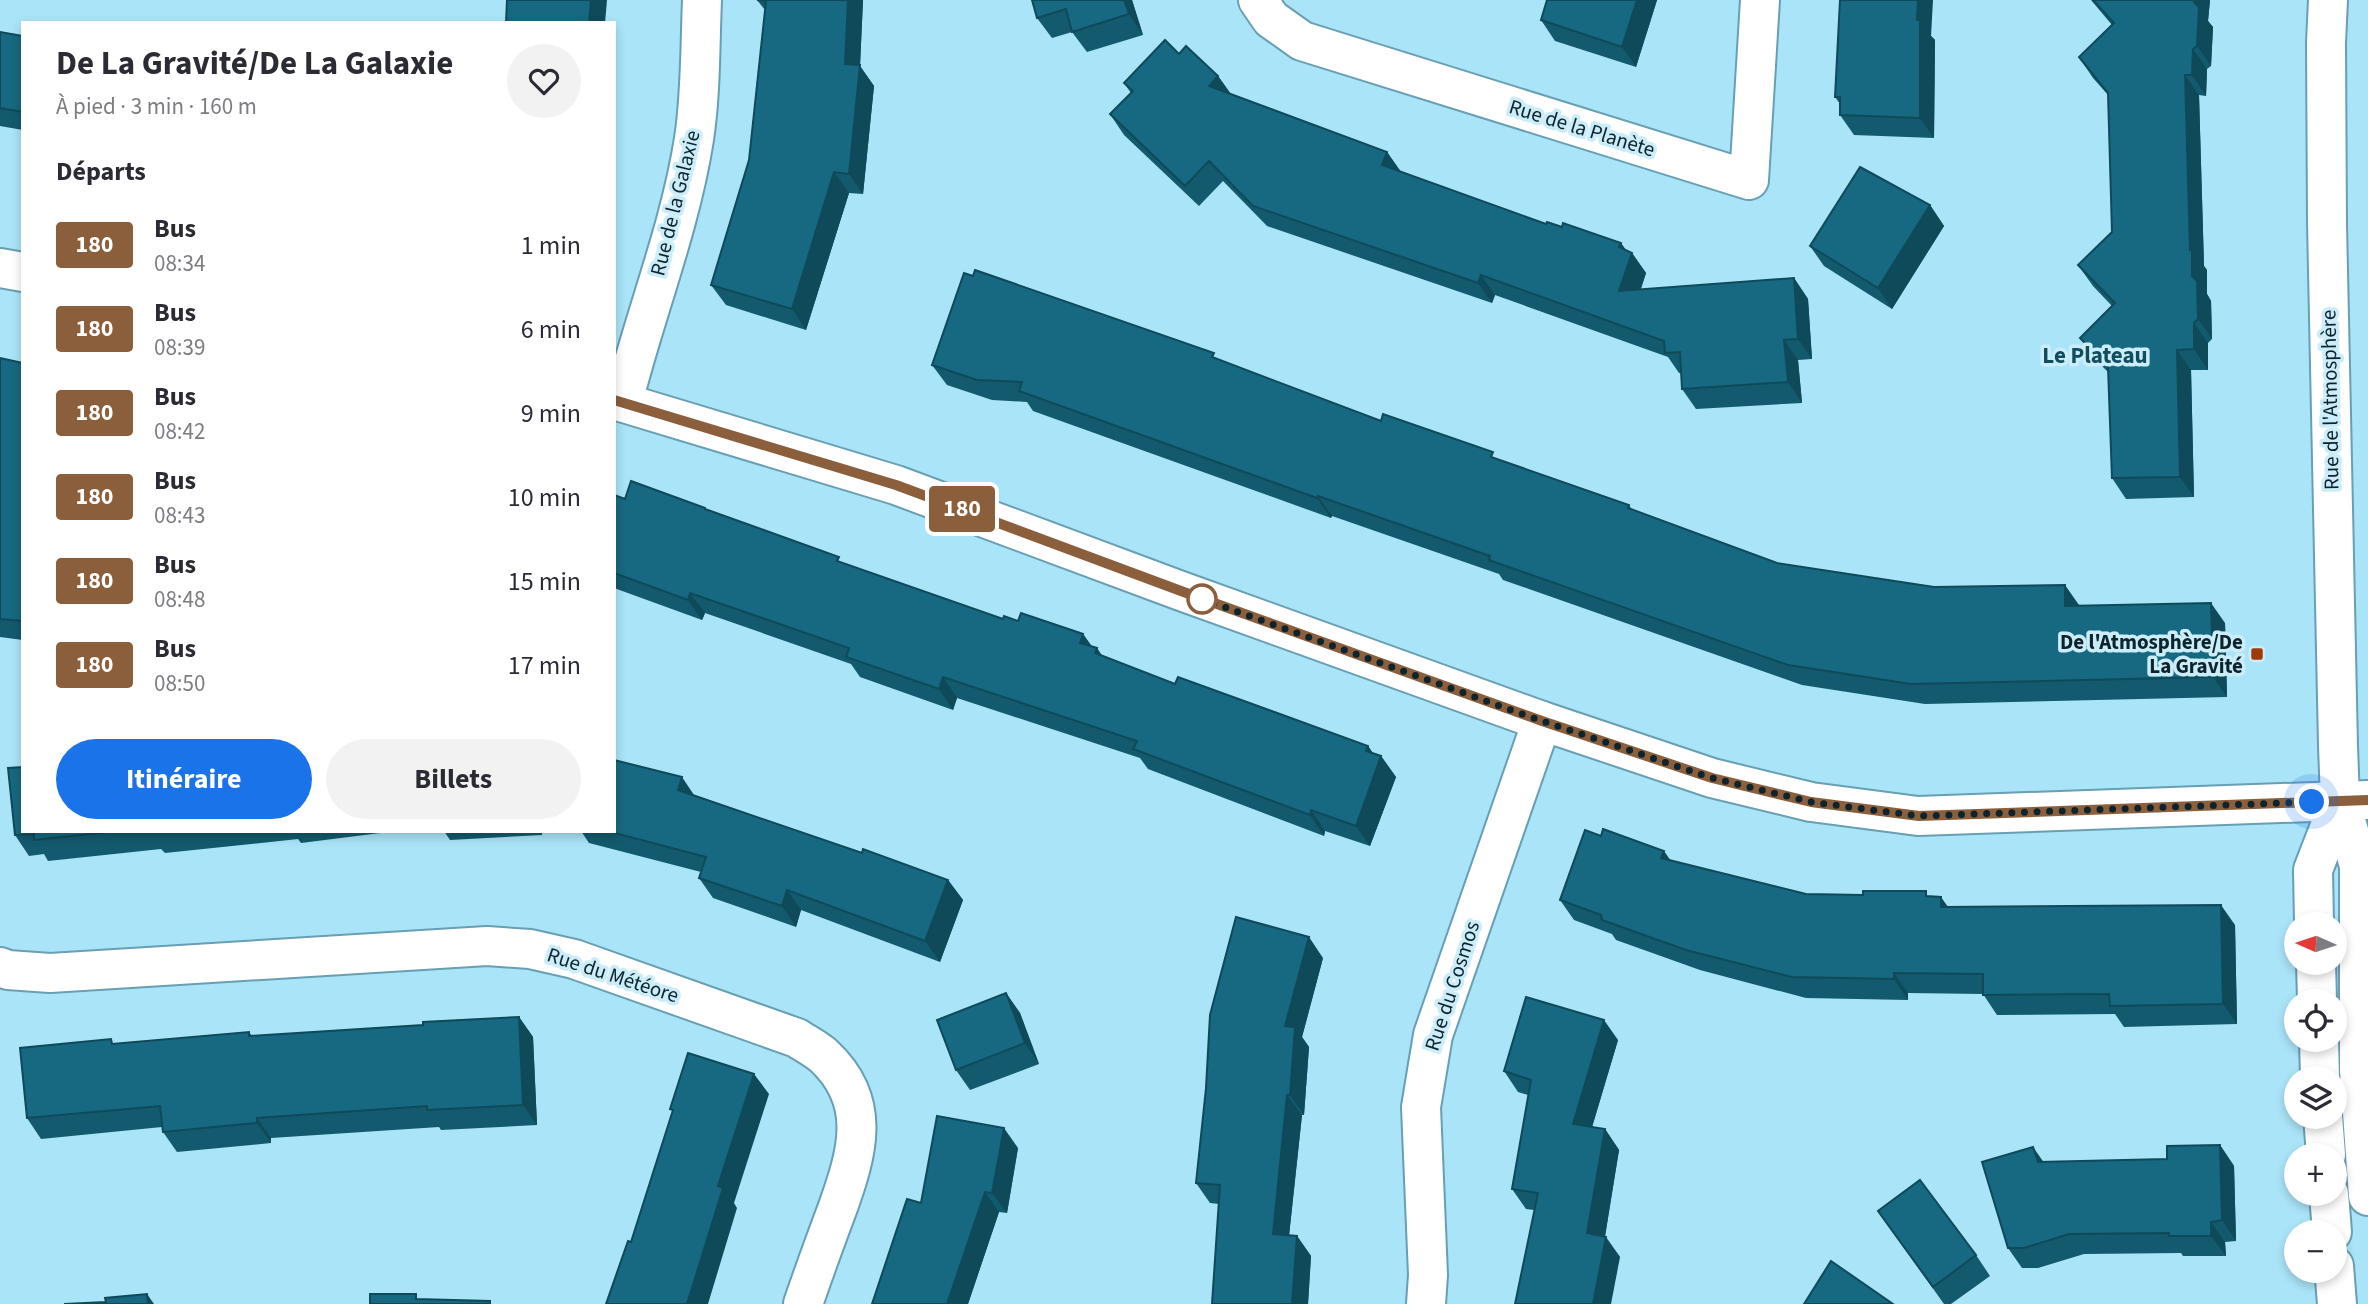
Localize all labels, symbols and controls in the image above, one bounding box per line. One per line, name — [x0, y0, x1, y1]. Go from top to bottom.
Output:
text: De La Gravité/De La Galaxie — [56, 40, 453, 87]
button: heart — [507, 44, 581, 118]
text: À pied · 3 min · 160 m — [56, 90, 257, 123]
street label: Rue de la Planète — [1505, 92, 1659, 164]
street label: Rue de la Galaxie — [642, 127, 708, 279]
text: Départs — [56, 153, 146, 190]
text: Bus — [154, 210, 196, 247]
text: 180 — [75, 227, 114, 262]
text: 1 min — [521, 227, 581, 264]
text: 08:34 — [154, 247, 205, 280]
text: Bus — [154, 294, 196, 331]
street label: Rue de l'Atmosphère — [2313, 310, 2347, 490]
text: 180 — [75, 311, 114, 346]
text: 6 min — [521, 311, 581, 348]
text: 08:39 — [154, 331, 205, 364]
district label: Le Plateau — [2042, 339, 2148, 372]
text: Bus — [154, 378, 196, 415]
text: 180 — [75, 395, 114, 430]
text: 9 min — [521, 395, 581, 432]
text: 08:42 — [154, 415, 205, 448]
text: Bus — [154, 462, 196, 499]
text: 180 — [75, 479, 114, 514]
text: 10 min — [508, 479, 581, 516]
line badge: 180 — [922, 486, 1002, 532]
text: 180 — [943, 491, 981, 526]
text: 08:43 — [154, 499, 205, 532]
text: Bus — [154, 546, 196, 583]
text: 180 — [75, 563, 114, 598]
text: 15 min — [508, 563, 581, 600]
text: 08:48 — [154, 583, 205, 616]
unlabelled marker — [1187, 584, 1217, 614]
place label: De l'Atmosphère/De La Gravité — [2060, 627, 2243, 681]
text: Bus — [154, 630, 196, 667]
marker: De l'Atmosphère/De La Gravité — [2249, 646, 2265, 662]
text: 180 — [75, 647, 114, 682]
text: 17 min — [508, 647, 581, 684]
text: 08:50 — [154, 667, 205, 700]
button: Itinéraire — [56, 739, 312, 819]
button: Billets — [326, 739, 581, 819]
your location — [2294, 784, 2329, 819]
north arrow — [2284, 912, 2347, 975]
map controls — [2284, 912, 2347, 1283]
street label: Rue du Cosmos — [1417, 917, 1487, 1055]
street label: Rue du Météore — [543, 940, 683, 1010]
button: locate — [2284, 989, 2347, 1052]
button: layers — [2284, 1066, 2347, 1129]
button: + — [2284, 1143, 2347, 1206]
button: − — [2284, 1220, 2347, 1283]

